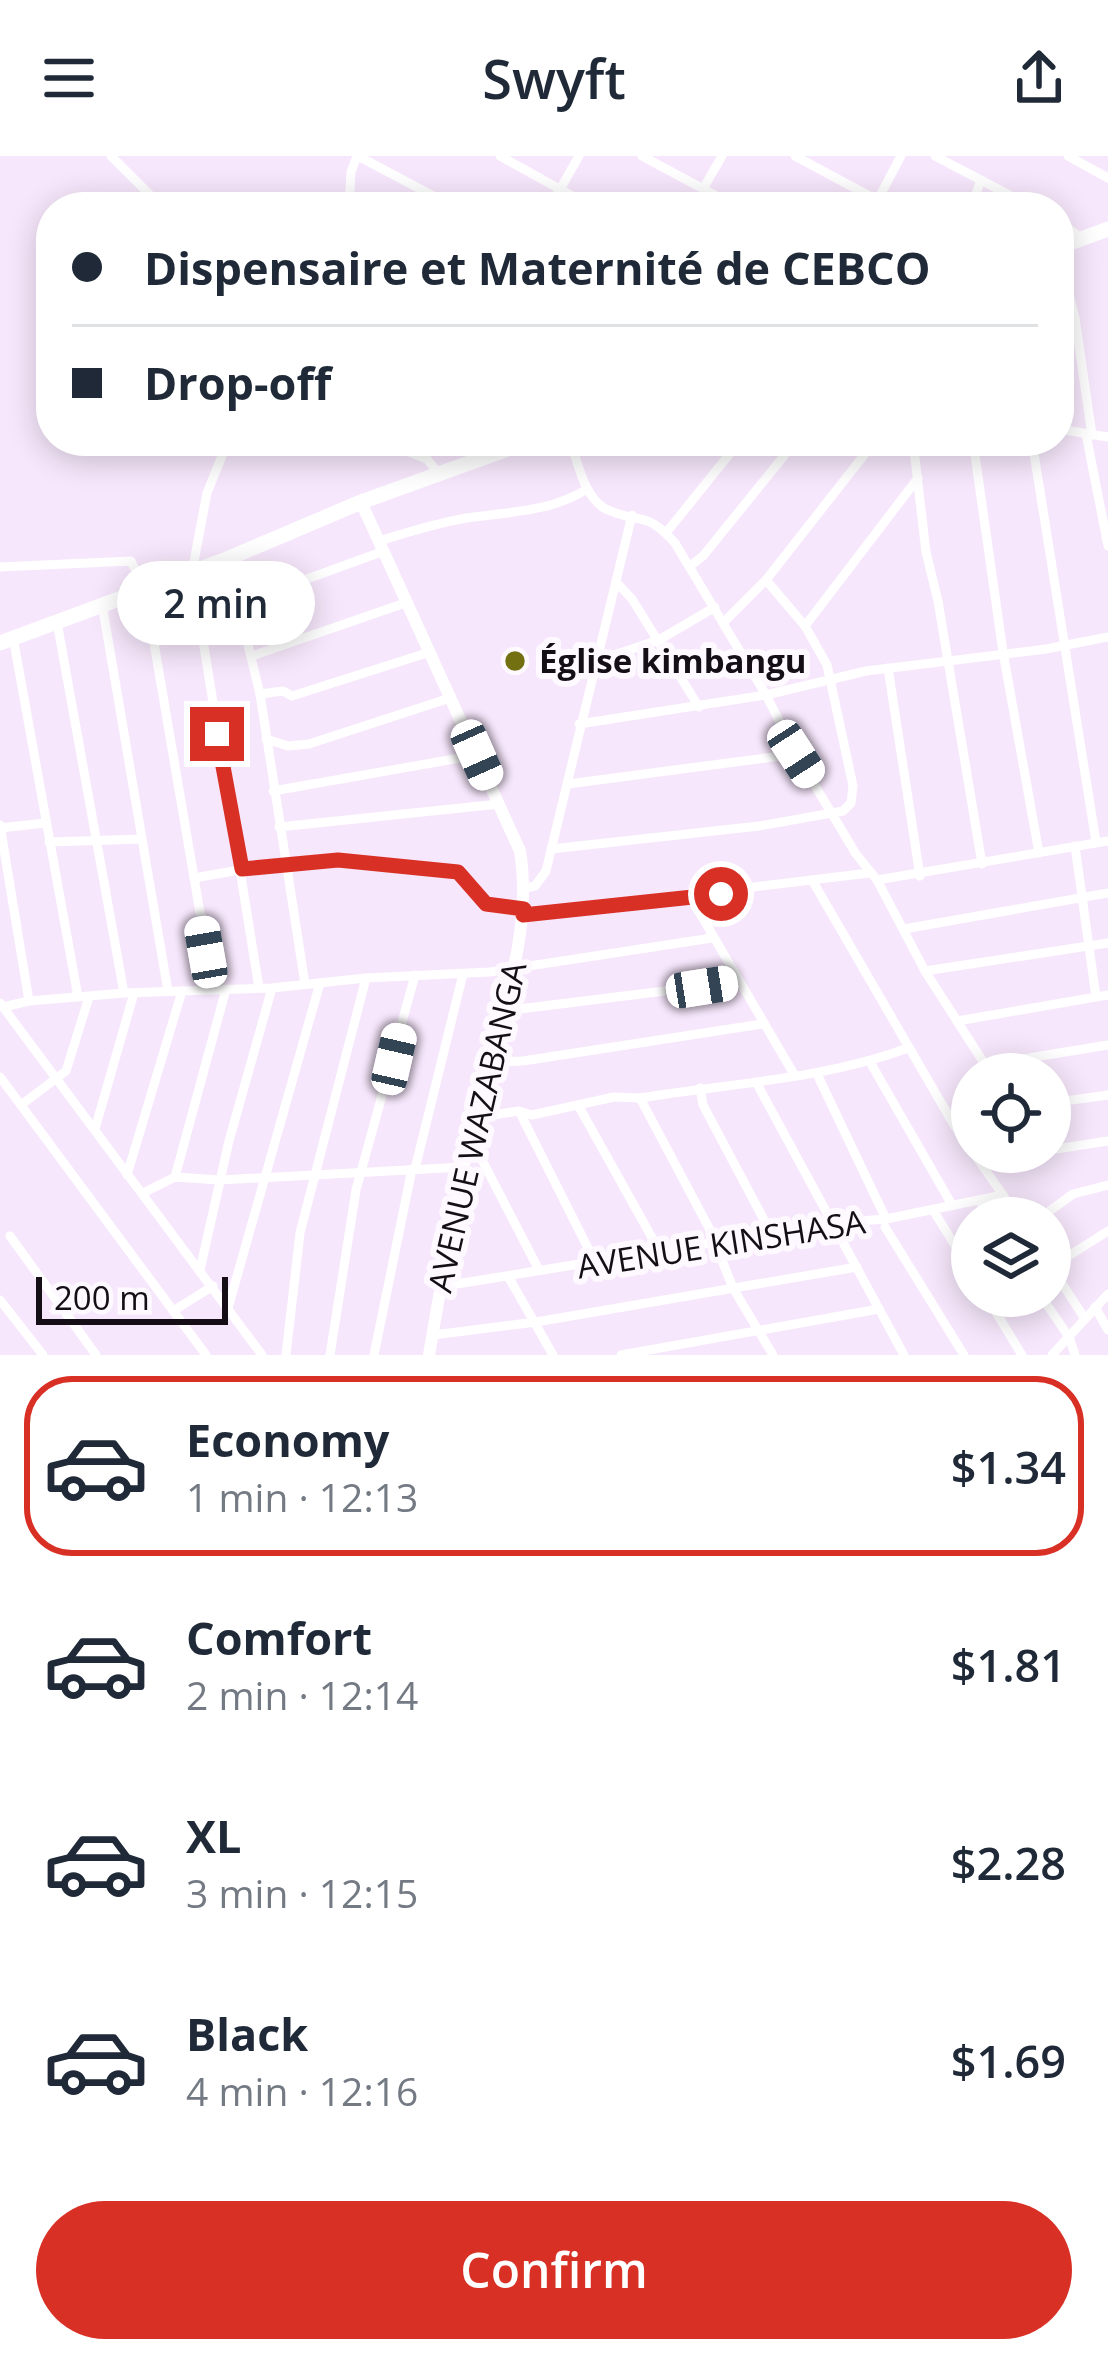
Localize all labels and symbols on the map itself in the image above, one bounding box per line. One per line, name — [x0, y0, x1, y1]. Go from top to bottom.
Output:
callout: 2 min — [118, 560, 316, 644]
place label: Église kimbangu — [539, 638, 807, 683]
marker: Église kimbangu — [502, 648, 528, 674]
route end — [190, 707, 244, 761]
car — [761, 714, 831, 794]
car — [446, 715, 508, 795]
route start — [694, 867, 748, 921]
car — [182, 913, 230, 991]
street label: AVENUE WAZABANGA — [417, 957, 536, 1296]
car — [664, 964, 740, 1010]
car — [368, 1020, 420, 1098]
street label: AVENUE KINSHASA — [574, 1198, 868, 1289]
scale bar — [36, 1271, 228, 1324]

